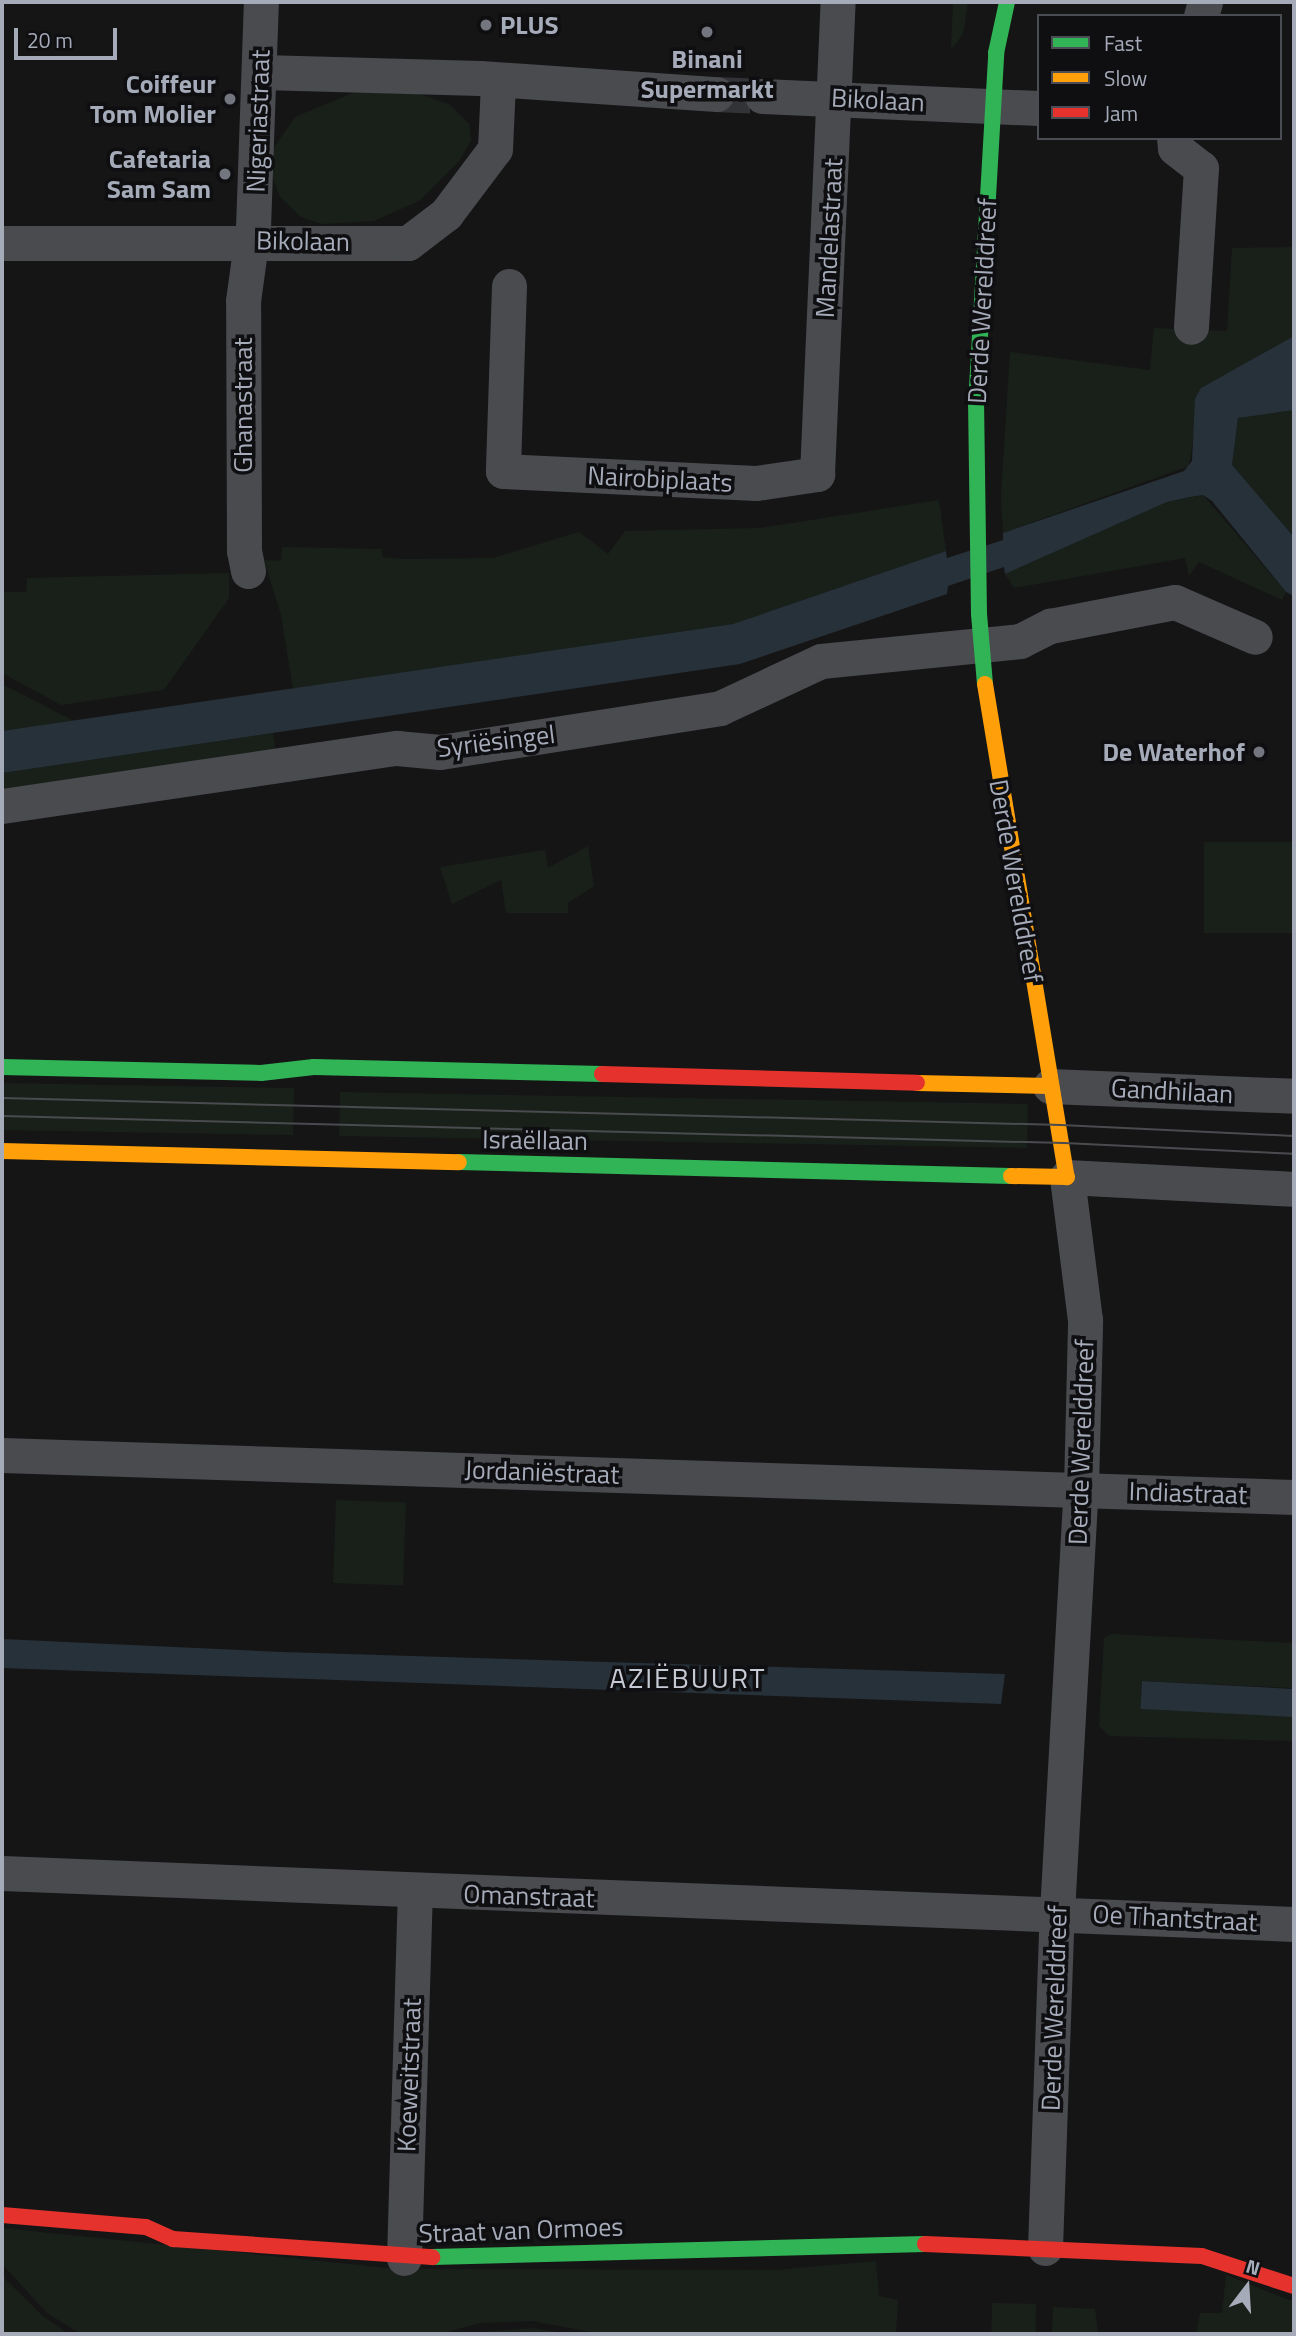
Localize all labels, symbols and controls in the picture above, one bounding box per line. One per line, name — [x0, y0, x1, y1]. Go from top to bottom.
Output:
place label: PLUS — [500, 9, 559, 41]
scale bar — [18, 14, 121, 58]
legend — [1037, 14, 1282, 140]
marker: PLUS — [478, 17, 494, 33]
text: 20 m — [27, 24, 73, 56]
marker: Binani Supermarkt — [699, 24, 715, 40]
text: Fast — [1104, 27, 1142, 59]
place label: Binani Supermarkt — [640, 43, 774, 104]
street label: Nigeriastraat — [240, 49, 276, 193]
text: Slow — [1104, 62, 1147, 94]
place label: Coiffeur Tom Molier — [90, 68, 216, 130]
street label: Bikolaan — [830, 82, 926, 118]
marker: Coiffeur Tom Molier — [222, 91, 238, 107]
text: Jam — [1104, 97, 1138, 129]
place label: Cafetaria Sam Sam — [107, 143, 211, 204]
street label: Mandelastraat — [809, 157, 849, 319]
marker: Cafetaria Sam Sam — [217, 166, 233, 182]
street label: Derde Werelddreef — [961, 197, 1003, 405]
street label: Bikolaan — [256, 225, 350, 257]
street label: Ghanastraat — [227, 337, 259, 473]
street label: Nairobiplaats — [587, 460, 733, 498]
street label: Syriësingel — [435, 718, 557, 764]
place label: De Waterhof — [1102, 736, 1245, 768]
marker: De Waterhof — [1251, 744, 1267, 760]
street label: Derde Werelddreef — [983, 777, 1049, 985]
street label: Gandhilaan — [1110, 1072, 1234, 1110]
street label: Israëllaan — [482, 1123, 588, 1157]
street label: Derde Werelddreef — [1062, 1339, 1100, 1545]
street label: Jordaniëstraat — [464, 1454, 620, 1490]
street label: Indiastraat — [1128, 1475, 1248, 1511]
district label: AZIËBUURT — [611, 1661, 765, 1695]
street label: Omanstraat — [463, 1878, 595, 1914]
street label: Oe Thantstraat — [1092, 1898, 1258, 1938]
street label: Derde Werelddreef — [1035, 1905, 1073, 2111]
street label: Koeweitstraat — [391, 1997, 427, 2153]
street label: Straat van Ormoes — [418, 2211, 624, 2249]
text: N — [1243, 2251, 1264, 2282]
north arrow — [1212, 2252, 1282, 2322]

